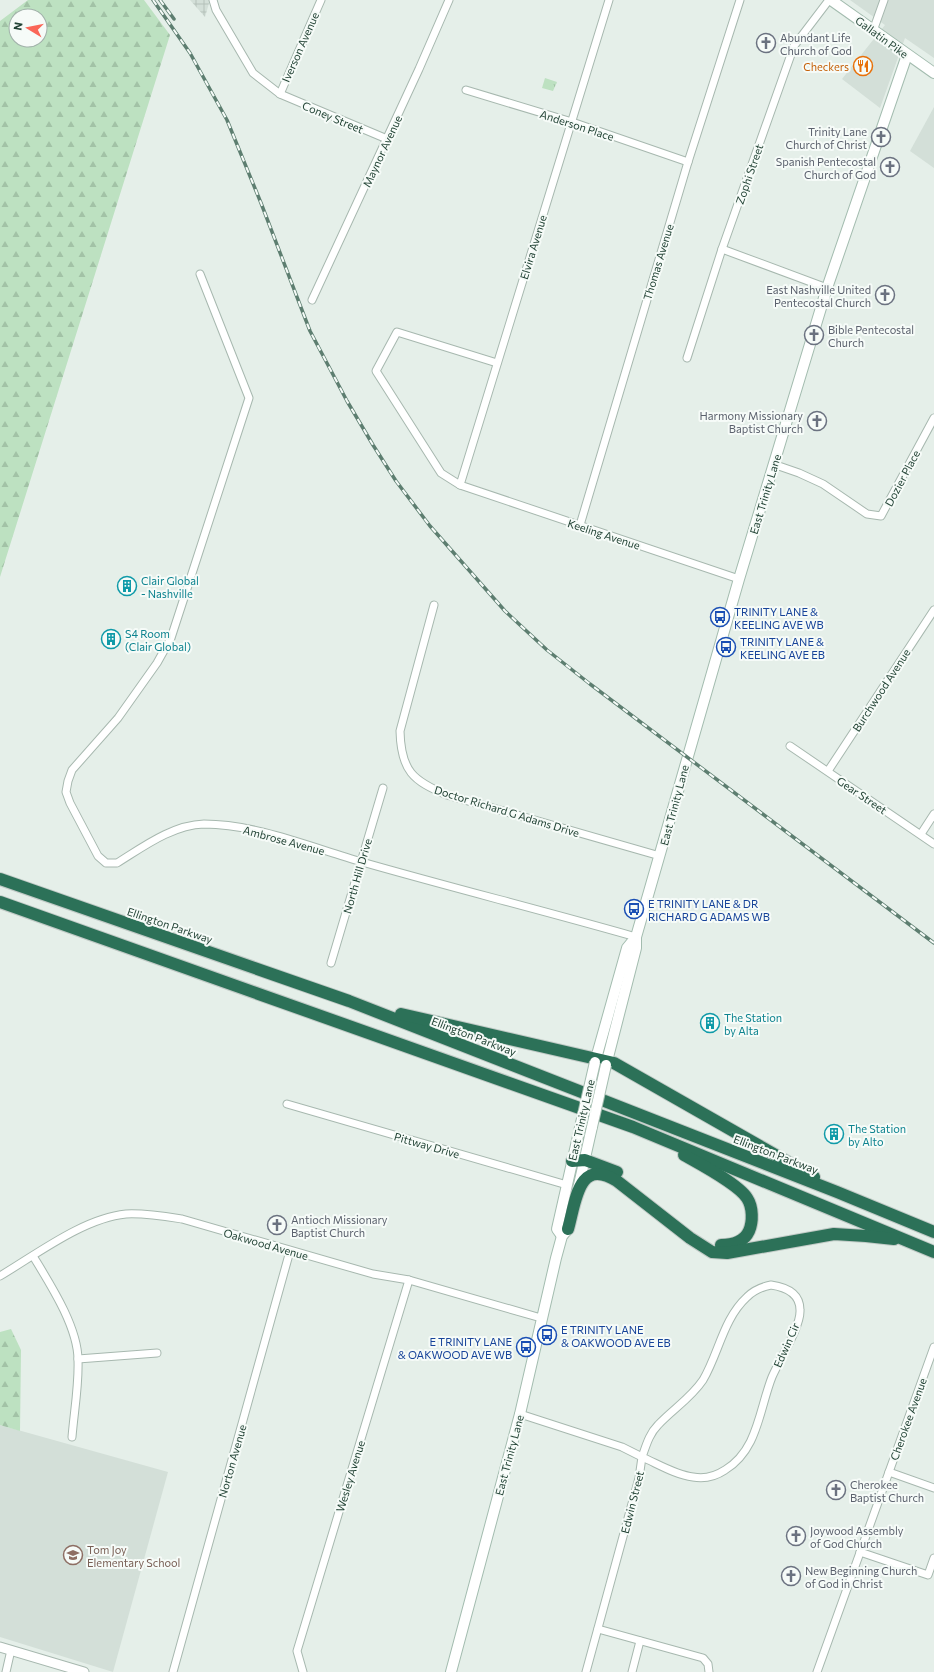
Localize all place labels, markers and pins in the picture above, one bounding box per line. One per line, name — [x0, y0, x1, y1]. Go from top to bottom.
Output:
place label: Abundant Life Church of God — [780, 31, 852, 57]
church icon: Abundant Life Church of God — [755, 32, 777, 54]
restaurant icon: Checkers — [852, 55, 874, 77]
place label: Checkers — [803, 60, 849, 73]
place label: Trinity Lane Church of Christ — [785, 125, 867, 151]
church icon: Trinity Lane Church of Christ — [870, 126, 892, 148]
place label: Spanish Pentecostal Church of God — [776, 155, 876, 181]
church icon: Spanish Pentecostal Church of God — [879, 156, 901, 178]
place label: East Nashville United Pentecostal Church — [766, 283, 871, 309]
church icon: East Nashville United Pentecostal Church — [874, 284, 896, 306]
place label: Bible Pentecostal Church — [828, 323, 914, 349]
church icon: Bible Pentecostal Church — [803, 324, 825, 346]
place label: Harmony Missionary Baptist Church — [700, 409, 803, 435]
church icon: Harmony Missionary Baptist Church — [806, 410, 828, 432]
place label: Clair Global - Nashville — [141, 574, 199, 600]
building icon: Clair Global - Nashville — [116, 575, 138, 597]
place label: TRINITY LANE & KEELING AVE WB — [734, 605, 824, 631]
bus stop icon: TRINITY LANE & KEELING AVE WB — [709, 606, 731, 628]
place label: S4 Room (Clair Global) — [125, 627, 191, 653]
building icon: S4 Room (Clair Global) — [100, 628, 122, 650]
place label: TRINITY LANE & KEELING AVE EB — [740, 635, 825, 661]
bus stop icon: TRINITY LANE & KEELING AVE EB — [715, 636, 737, 658]
place label: E TRINITY LANE & DR RICHARD G ADAMS WB — [648, 897, 770, 923]
bus stop icon: E TRINITY LANE & DR RICHARD G ADAMS WB — [623, 898, 645, 920]
place label: The Station by Alta — [724, 1011, 782, 1037]
building icon: The Station by Alta — [699, 1012, 721, 1034]
place label: The Station by Alto — [848, 1122, 906, 1148]
building icon: The Station by Alto — [823, 1123, 845, 1145]
place label: Antioch Missionary Baptist Church — [291, 1213, 388, 1239]
church icon: Antioch Missionary Baptist Church — [266, 1214, 288, 1236]
place label: E TRINITY LANE & OAKWOOD AVE EB — [561, 1323, 671, 1349]
bus stop icon: E TRINITY LANE & OAKWOOD AVE EB — [536, 1324, 558, 1346]
place label: E TRINITY LANE & OAKWOOD AVE WB — [398, 1335, 512, 1361]
bus stop icon: E TRINITY LANE & OAKWOOD AVE WB — [515, 1336, 537, 1358]
place label: Cherokee Baptist Church — [850, 1478, 924, 1504]
church icon: Cherokee Baptist Church — [825, 1479, 847, 1501]
place label: Joywood Assembly of God Church — [810, 1524, 904, 1550]
church icon: Joywood Assembly of God Church — [785, 1525, 807, 1547]
place label: Tom Joy Elementary School — [87, 1543, 180, 1569]
school or university icon: Tom Joy Elementary School — [62, 1544, 84, 1566]
place label: New Beginning Church of God in Christ — [805, 1564, 917, 1590]
church icon: New Beginning Church of God in Christ — [780, 1565, 802, 1587]

